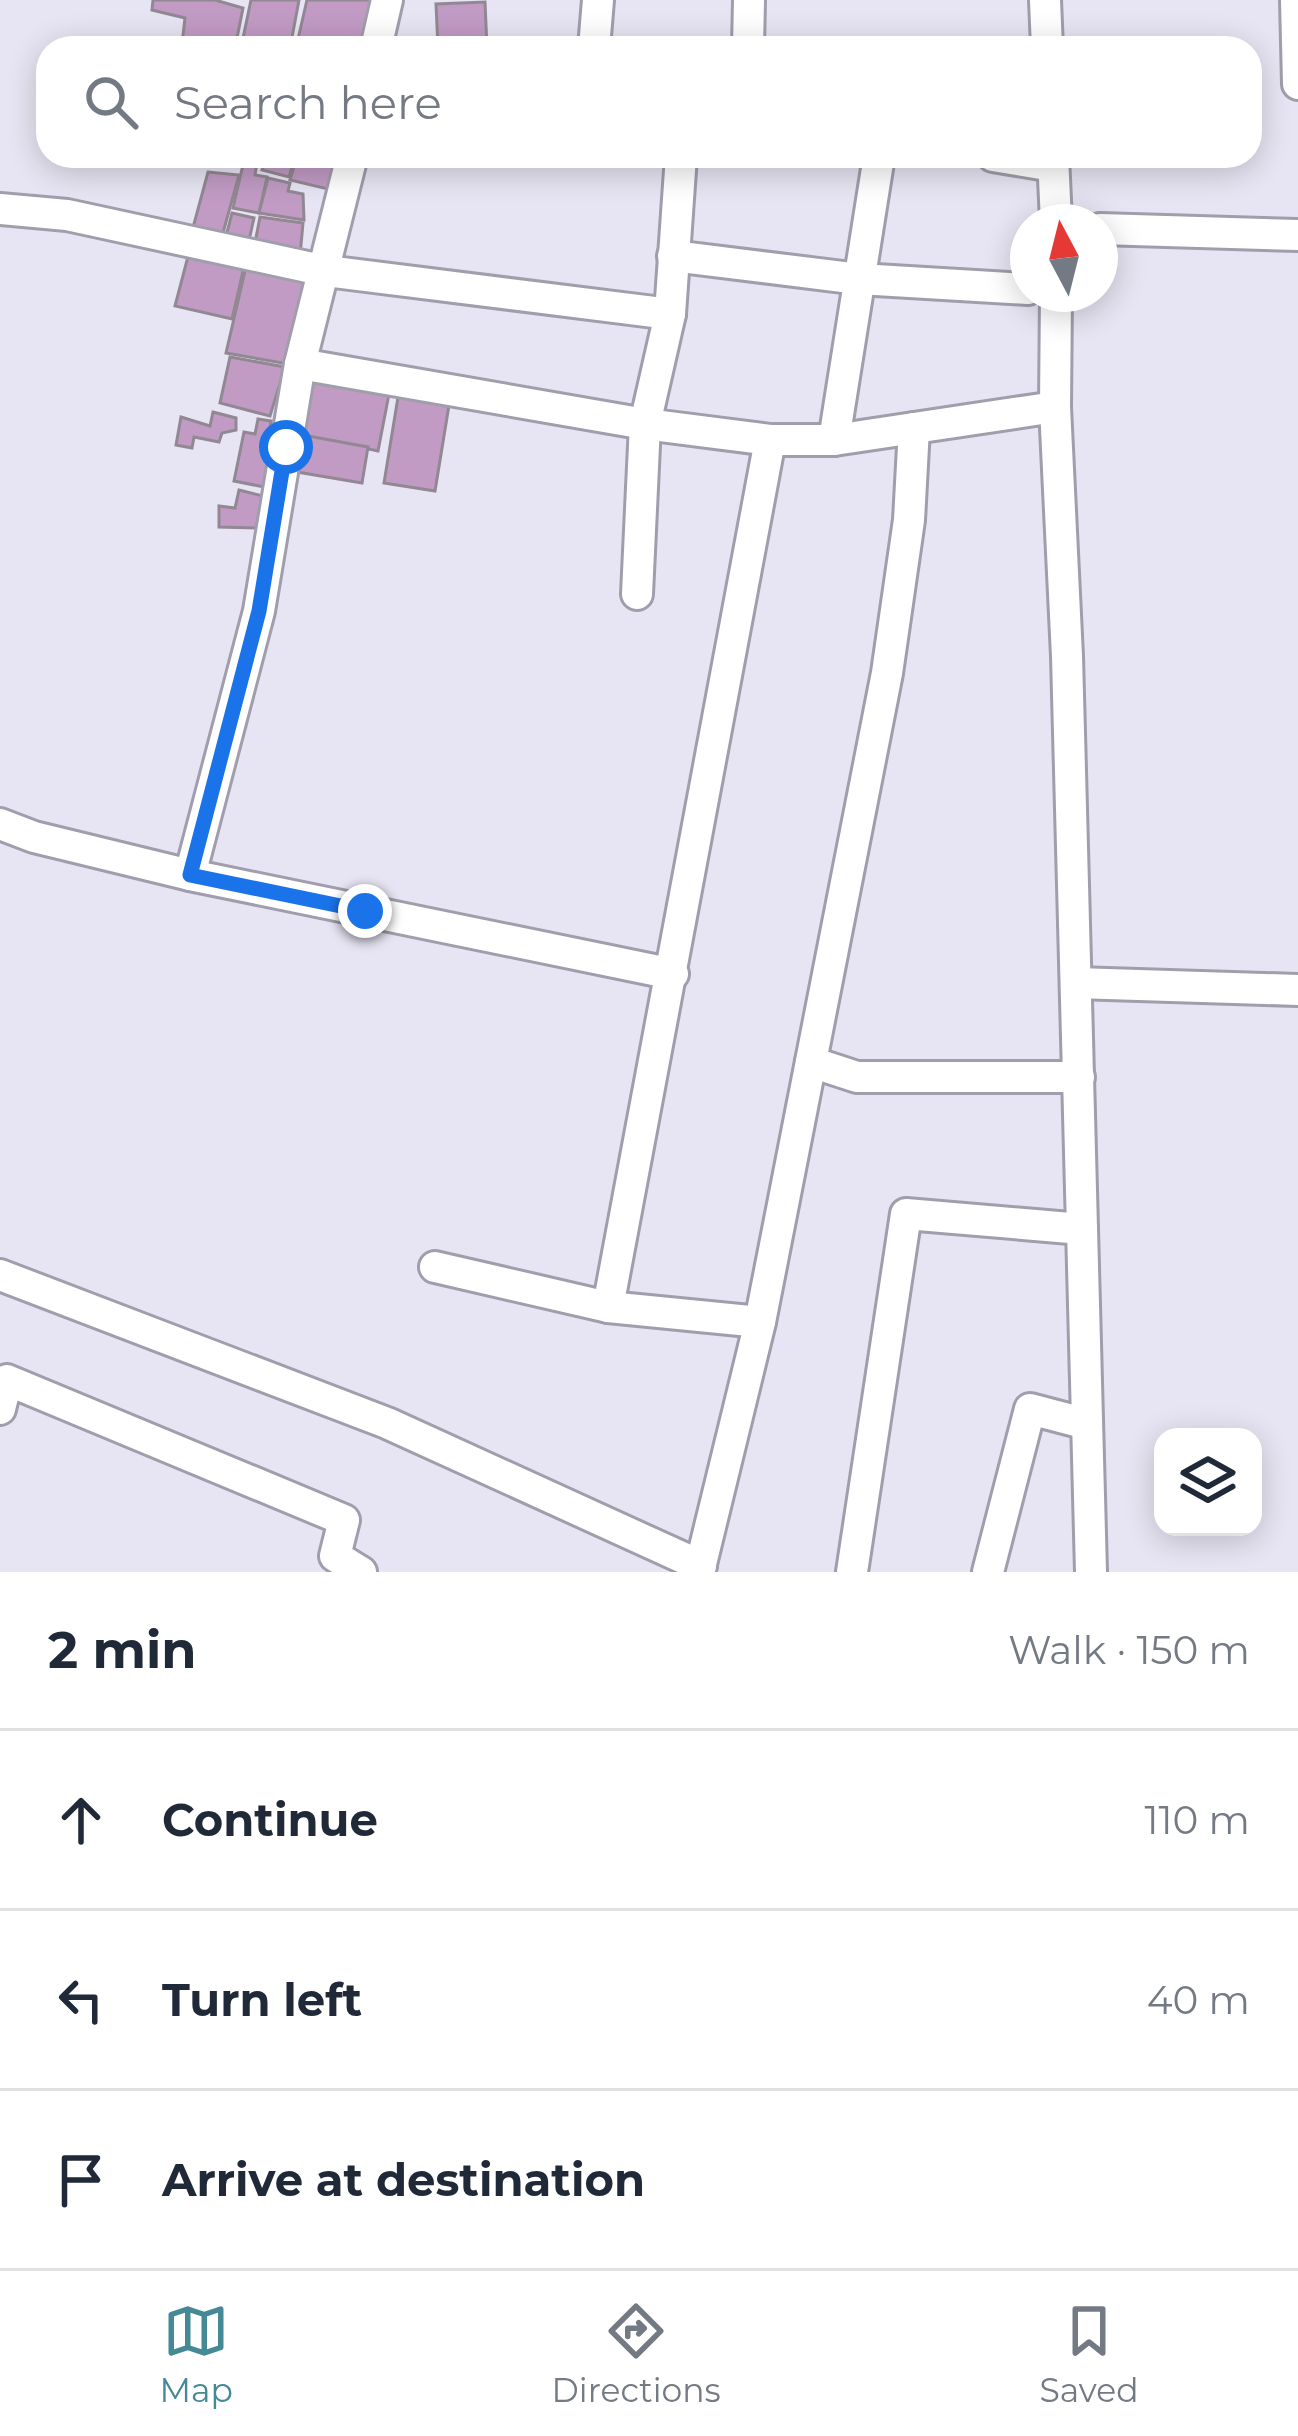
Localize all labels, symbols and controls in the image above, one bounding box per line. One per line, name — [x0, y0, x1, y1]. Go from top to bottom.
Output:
search box — [36, 36, 1262, 168]
icon: search — [78, 69, 144, 135]
text: Search here — [174, 75, 442, 130]
north arrow — [1010, 204, 1118, 312]
route start — [259, 420, 313, 474]
route end — [338, 884, 392, 938]
map controls — [1154, 1428, 1262, 1536]
button: layers — [1154, 1428, 1262, 1536]
text: 2 min — [48, 1619, 197, 1681]
text: Walk · 150 m — [1008, 1626, 1250, 1674]
icon: ahead — [48, 1787, 114, 1853]
text: Continue — [162, 1792, 378, 1847]
text: 110 m — [1144, 1796, 1250, 1844]
icon: left — [48, 1967, 114, 2033]
text: Turn left — [162, 1972, 362, 2027]
text: 40 m — [1147, 1976, 1250, 2024]
icon: arrive — [48, 2147, 114, 2213]
text: Arrive at destination — [162, 2152, 645, 2207]
tab: Map — [159, 2298, 233, 2410]
tab: Directions — [552, 2298, 721, 2410]
tab: Saved — [1039, 2298, 1139, 2410]

